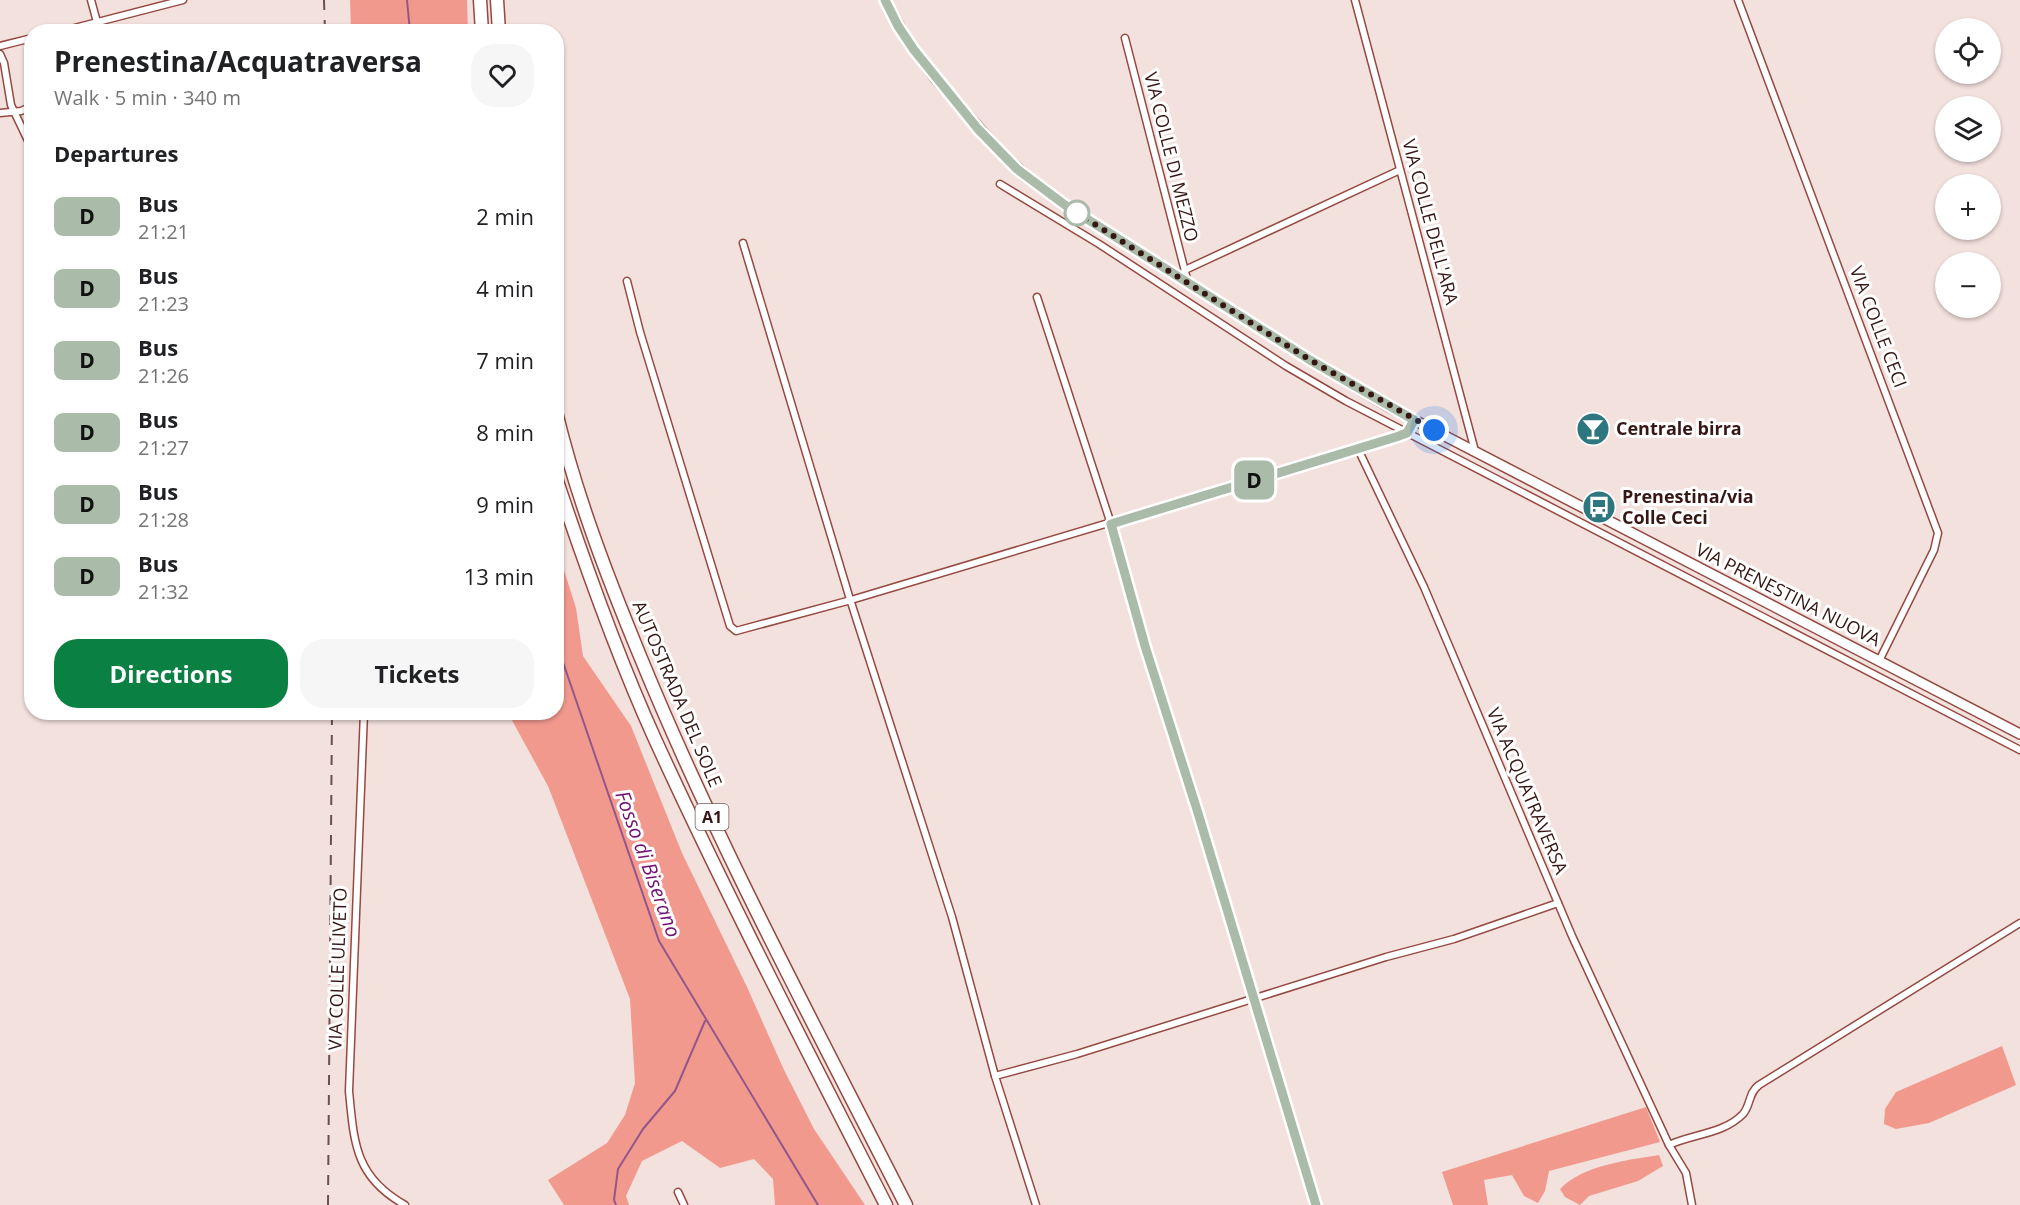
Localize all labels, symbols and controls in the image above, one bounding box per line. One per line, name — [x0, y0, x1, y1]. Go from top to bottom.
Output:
map controls — [1935, 18, 2001, 318]
button: locate — [1935, 18, 2001, 84]
text: Prenestina/Acquatraversa — [54, 42, 422, 80]
button: heart — [471, 44, 534, 107]
street label: VIA COLLE DI MEZZO — [1139, 69, 1205, 244]
text: Walk · 5 min · 340 m — [54, 84, 241, 111]
button: layers — [1935, 96, 2001, 162]
street label: VIA COLLE DELL'ARA — [1397, 136, 1465, 308]
text: Departures — [54, 138, 178, 168]
button: + — [1935, 174, 2001, 240]
text: Bus — [138, 188, 178, 218]
unlabelled marker — [1064, 200, 1090, 226]
text: 2 min — [476, 201, 534, 231]
text: D — [79, 202, 95, 230]
text: 21:21 — [138, 218, 189, 245]
button: − — [1935, 252, 2001, 318]
text: Bus — [138, 260, 178, 290]
street label: VIA COLLE CECI — [1845, 262, 1913, 391]
text: 4 min — [476, 273, 534, 303]
text: D — [79, 274, 95, 302]
text: 21:23 — [138, 290, 189, 317]
text: Bus — [138, 332, 178, 362]
text: 7 min — [476, 345, 534, 375]
text: D — [79, 346, 95, 374]
text: 21:26 — [138, 362, 189, 389]
text: Bus — [138, 404, 178, 434]
bar icon: Centrale birra — [1575, 411, 1611, 447]
your location — [1419, 415, 1449, 445]
place label: Centrale birra — [1616, 416, 1742, 440]
text: 8 min — [476, 417, 534, 447]
text: D — [79, 418, 95, 446]
text: 21:27 — [138, 434, 189, 461]
line badge: D — [1234, 460, 1274, 500]
text: D — [1246, 466, 1262, 494]
text: Bus — [138, 476, 178, 506]
place label: Prenestina/via Colle Ceci — [1622, 484, 1754, 529]
text: 9 min — [476, 489, 534, 519]
bus stop icon: Prenestina/via Colle Ceci — [1581, 489, 1617, 525]
text: D — [79, 490, 95, 518]
text: 21:28 — [138, 506, 189, 533]
street label: VIA PRENESTINA NUOVA — [1692, 537, 1886, 652]
text: Bus — [138, 548, 178, 578]
text: 13 min — [464, 561, 534, 591]
text: D — [79, 562, 95, 590]
text: 21:32 — [138, 578, 189, 605]
street label: AUTOSTRADA DEL SOLE — [628, 597, 728, 790]
button: Directions — [54, 639, 288, 708]
button: Tickets — [300, 639, 534, 708]
street label: VIA ACQUATRAVERSA — [1482, 704, 1574, 878]
water label: Fosso di Biserano — [609, 787, 687, 941]
road number: A1 — [696, 804, 728, 830]
street label: VIA COLLE ULIVETO — [322, 887, 352, 1051]

